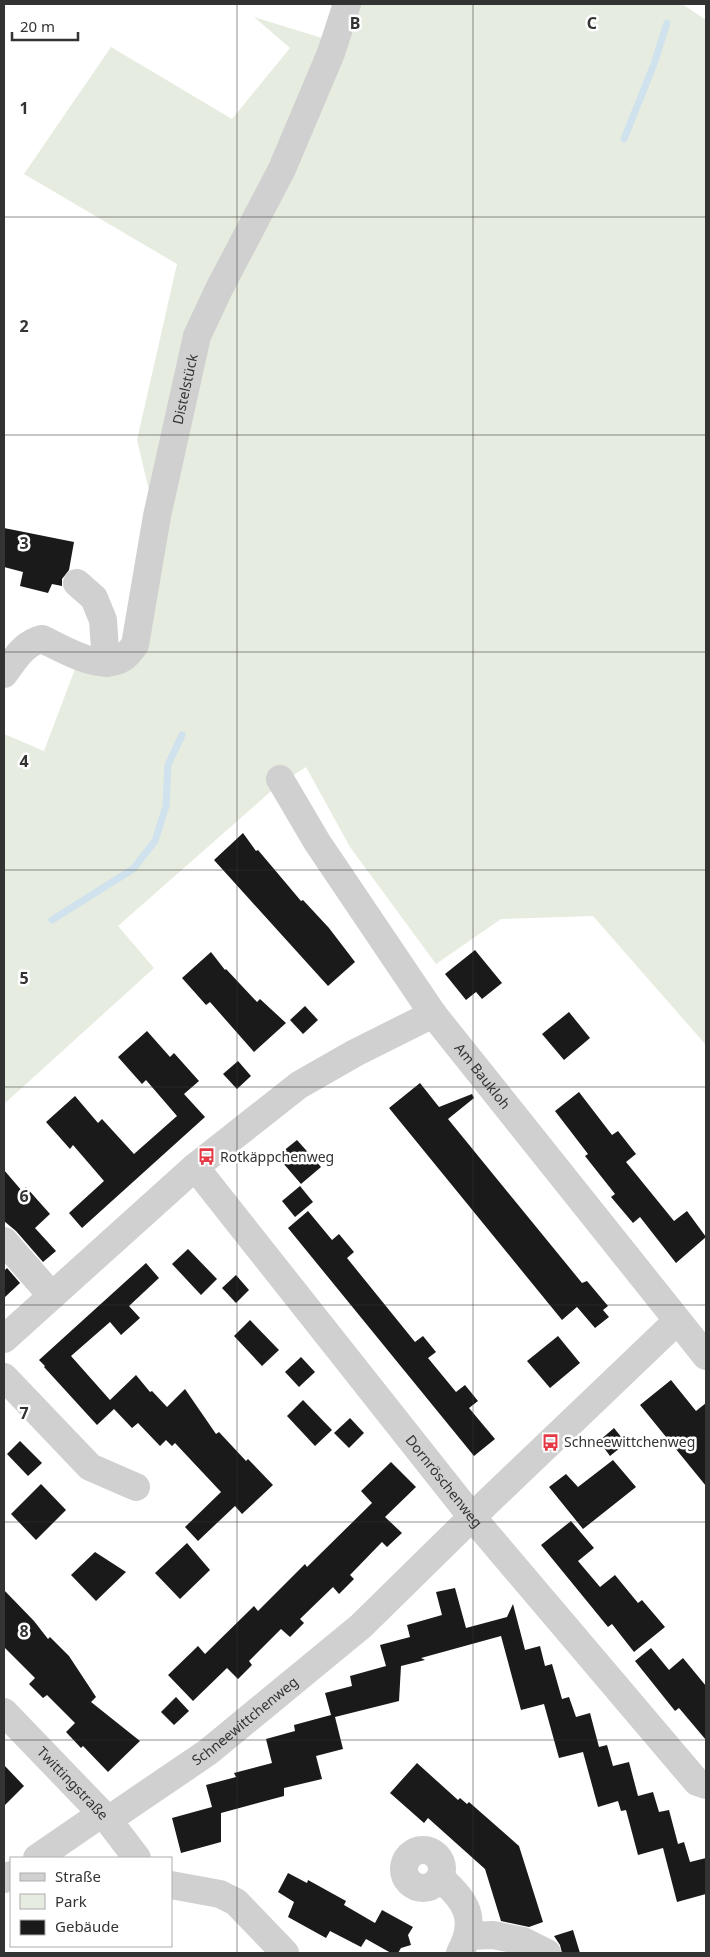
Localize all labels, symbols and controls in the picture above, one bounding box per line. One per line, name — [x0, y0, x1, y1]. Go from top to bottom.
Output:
scale bar — [12, 10, 79, 42]
text: B — [350, 12, 360, 34]
text: C — [587, 12, 597, 34]
text: 20 m — [20, 16, 55, 36]
text: 1 — [19, 97, 29, 119]
text: 2 — [19, 315, 29, 337]
street label: Distelstück — [168, 351, 202, 426]
text: 3 — [19, 532, 29, 554]
text: 4 — [19, 750, 29, 772]
text: 5 — [19, 967, 29, 989]
street label: Am Baukloh — [451, 1039, 515, 1113]
bus stop icon: Rotkäppchenweg — [196, 1147, 216, 1167]
place label: Rotkäppchenweg — [220, 1147, 334, 1166]
text: 6 — [19, 1185, 29, 1207]
text: 7 — [19, 1402, 29, 1424]
street label: Dornröschenweg — [402, 1431, 487, 1531]
bus stop icon: Schneewittchenweg — [540, 1432, 560, 1452]
place label: Schneewittchenweg — [564, 1432, 695, 1451]
text: 8 — [19, 1620, 29, 1642]
street label: Schneewittchenweg — [188, 1672, 302, 1769]
street label: Twittingstraße — [33, 1742, 113, 1824]
legend — [10, 1857, 172, 1947]
text: Straße — [55, 1866, 101, 1886]
text: Park — [55, 1891, 87, 1911]
text: Gebäude — [55, 1916, 119, 1936]

